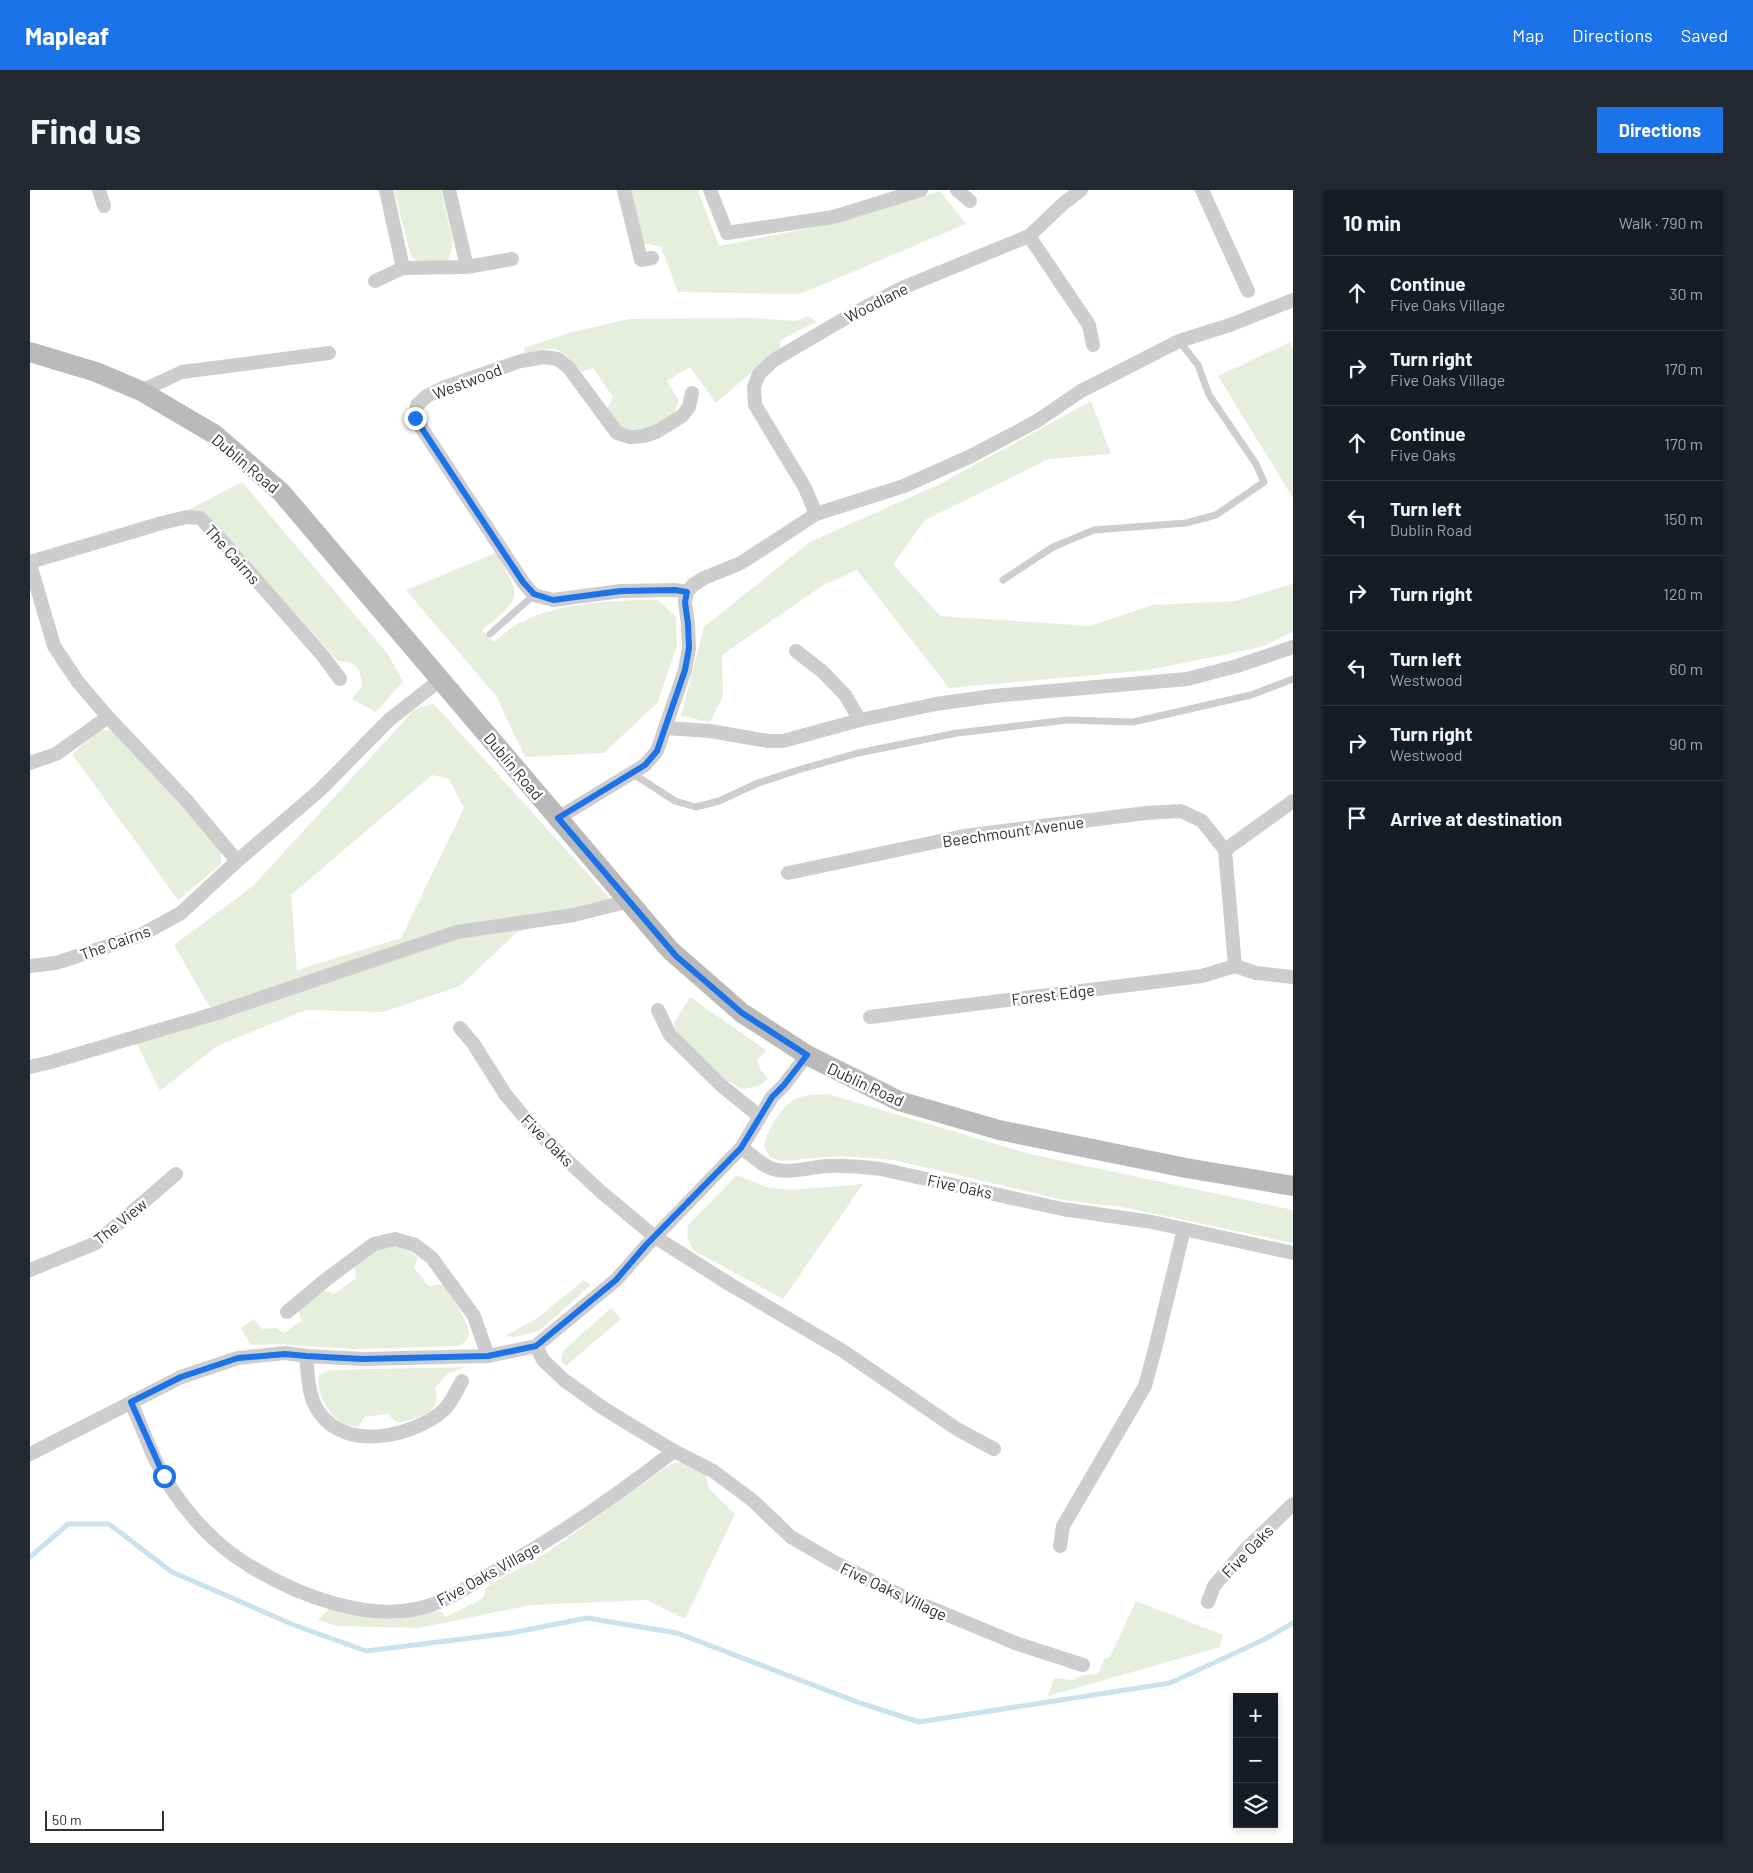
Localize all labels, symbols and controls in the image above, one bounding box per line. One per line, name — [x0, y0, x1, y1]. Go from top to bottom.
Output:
text: Mapleaf — [25, 21, 109, 50]
text: Map — [1512, 24, 1544, 46]
text: Directions — [1572, 24, 1653, 46]
text: Saved — [1681, 24, 1728, 46]
button: Directions — [1597, 107, 1723, 153]
text: Find us — [30, 109, 141, 151]
text: 10 min — [1343, 210, 1401, 235]
text: Walk · 790 m — [1619, 213, 1703, 232]
text: Continue — [1390, 272, 1466, 295]
street label: Woodlane — [841, 278, 911, 326]
icon: ahead — [1343, 279, 1371, 307]
text: 30 m — [1669, 284, 1703, 303]
text: Five Oaks Village — [1390, 295, 1505, 314]
text: Turn right — [1390, 347, 1472, 370]
icon: right — [1343, 354, 1371, 382]
street label: Westwood — [430, 359, 504, 403]
text: 170 m — [1664, 359, 1703, 378]
text: Five Oaks Village — [1390, 370, 1505, 389]
route end — [404, 407, 427, 430]
text: Continue — [1390, 422, 1466, 445]
street label: Dublin Road — [209, 429, 283, 497]
icon: ahead — [1343, 429, 1371, 457]
text: 170 m — [1664, 434, 1703, 453]
text: Five Oaks — [1390, 445, 1456, 464]
text: Turn left — [1390, 497, 1461, 520]
icon: left — [1343, 504, 1371, 532]
text: 150 m — [1664, 509, 1703, 528]
street label: The Cairns — [201, 520, 265, 588]
text: Dublin Road — [1390, 520, 1472, 539]
icon: right — [1343, 579, 1371, 607]
text: Turn right — [1390, 582, 1472, 605]
text: 120 m — [1663, 584, 1703, 603]
text: Turn left — [1390, 647, 1461, 670]
icon: left — [1343, 654, 1371, 682]
text: 60 m — [1669, 659, 1703, 678]
text: Westwood — [1390, 670, 1463, 689]
text: Turn right — [1390, 722, 1472, 745]
street label: Dublin Road — [480, 729, 548, 803]
icon: right — [1343, 729, 1371, 757]
text: 90 m — [1669, 734, 1703, 753]
text: Westwood — [1390, 745, 1463, 764]
icon: arrive — [1343, 804, 1371, 832]
text: Arrive at destination — [1390, 807, 1562, 830]
street label: Beechmount Avenue — [941, 812, 1085, 850]
street label: The Cairns — [77, 921, 153, 963]
street label: Forest Edge — [1010, 979, 1096, 1009]
street label: Dublin Road — [825, 1058, 907, 1110]
street label: Five Oaks — [518, 1110, 578, 1170]
street label: Five Oaks — [926, 1170, 994, 1202]
street label: The View — [90, 1194, 151, 1248]
route start — [153, 1465, 176, 1488]
street label: Five Oaks — [1217, 1521, 1277, 1581]
street label: Five Oaks Village — [433, 1537, 543, 1609]
street label: Five Oaks Village — [838, 1558, 950, 1624]
map controls — [1233, 1693, 1278, 1828]
button: + — [1233, 1693, 1278, 1738]
button: − — [1233, 1738, 1278, 1783]
button: layers — [1233, 1783, 1278, 1828]
scale bar — [45, 1808, 164, 1831]
text: 50 m — [52, 1811, 81, 1828]

